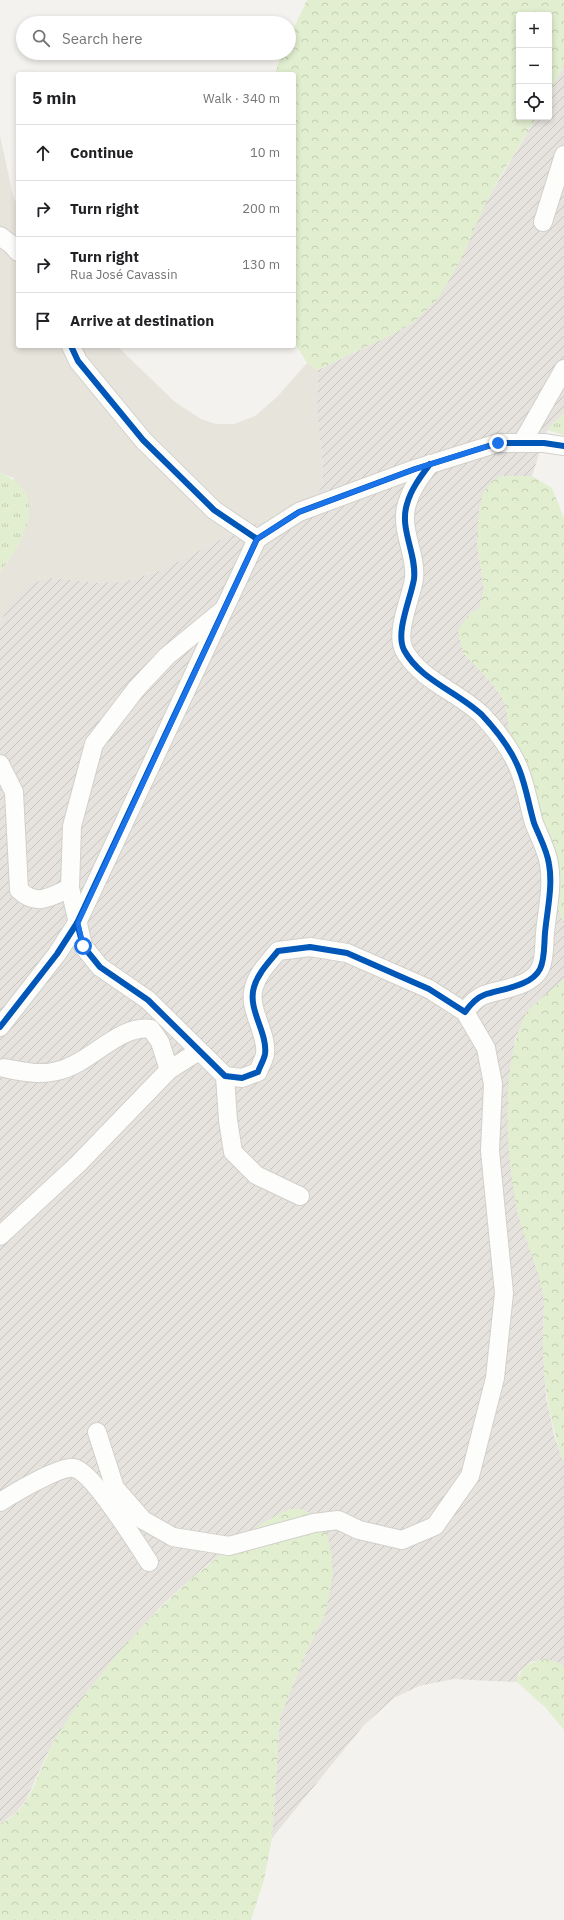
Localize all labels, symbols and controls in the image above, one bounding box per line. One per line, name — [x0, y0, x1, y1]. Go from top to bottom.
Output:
map controls — [516, 12, 552, 120]
button: + — [516, 12, 552, 48]
search box — [16, 16, 296, 60]
icon: search — [30, 27, 52, 49]
text: Search here — [62, 29, 142, 48]
button: − — [516, 48, 552, 84]
button: locate — [516, 84, 552, 120]
text: 5 min — [32, 87, 76, 109]
text: Walk · 340 m — [203, 90, 280, 107]
icon: ahead — [32, 142, 54, 164]
text: Continue — [70, 143, 134, 162]
text: 10 m — [250, 144, 280, 161]
icon: right — [32, 198, 54, 220]
text: Turn right — [70, 199, 139, 218]
text: 200 m — [242, 200, 280, 217]
text: Turn right — [70, 247, 139, 266]
icon: right — [32, 254, 54, 276]
text: 130 m — [242, 256, 280, 273]
text: Rua José Cavassin — [70, 266, 178, 283]
icon: arrive — [32, 310, 54, 332]
text: Arrive at destination — [70, 311, 214, 330]
route end — [489, 434, 507, 452]
route start — [74, 937, 92, 955]

